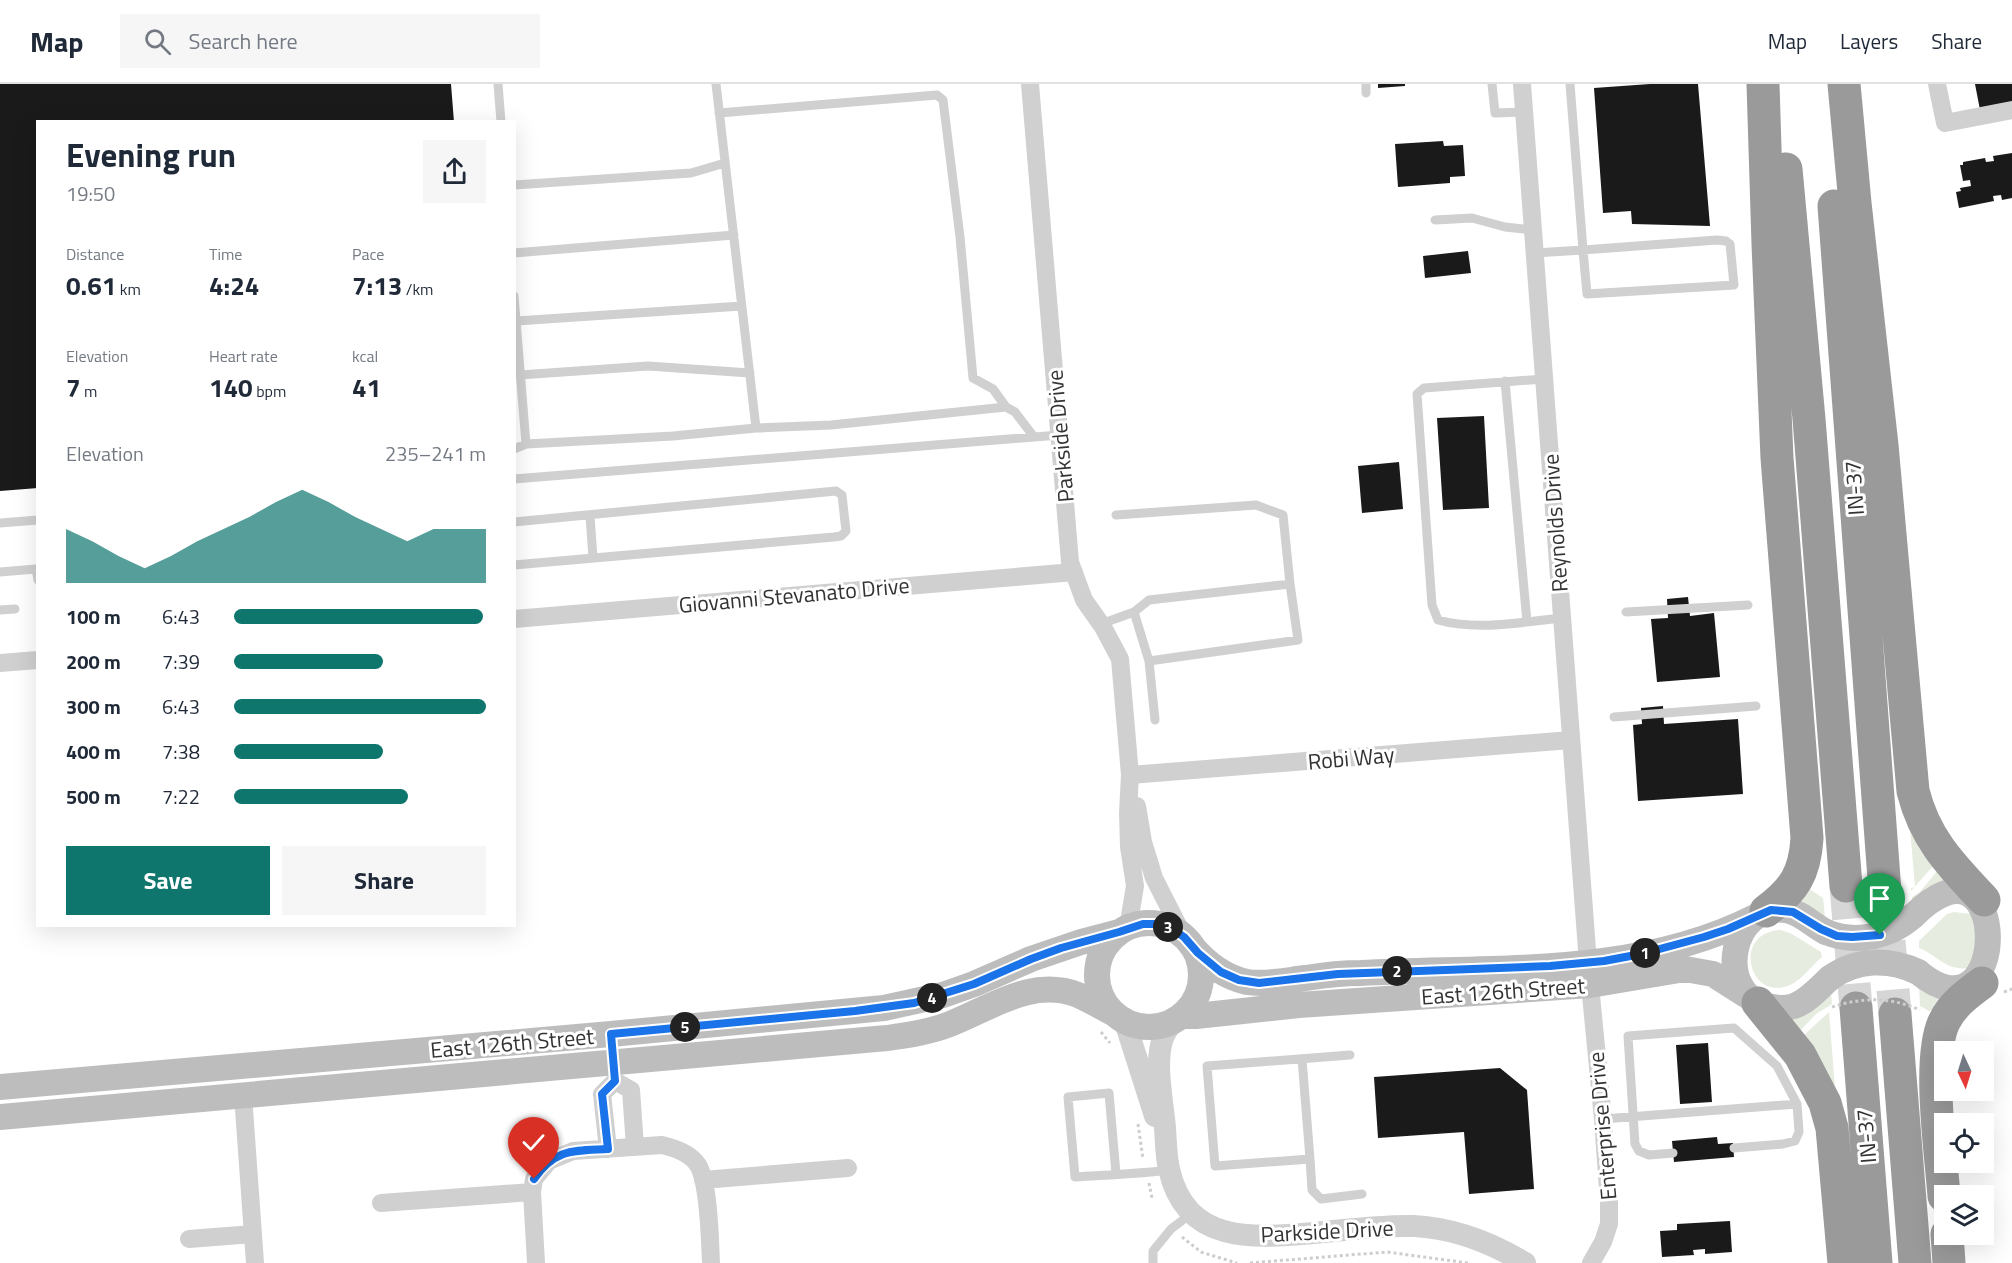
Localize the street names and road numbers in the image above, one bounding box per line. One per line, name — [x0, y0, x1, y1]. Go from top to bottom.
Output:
street label: Parkside Drive — [1037, 368, 1083, 504]
street label: Reynolds Drive — [1533, 453, 1577, 593]
street label: IN-37 — [1835, 460, 1873, 516]
street label: Giovanni Stevanato Drive — [677, 568, 911, 622]
street label: Robi Way — [1306, 737, 1396, 779]
street label: East 126th Street — [1420, 968, 1586, 1014]
street label: East 126th Street — [429, 1019, 595, 1067]
street label: Enterprise Drive — [1579, 1050, 1625, 1202]
street label: IN-37 — [1847, 1107, 1885, 1165]
street label: Parkside Drive — [1260, 1211, 1394, 1251]

